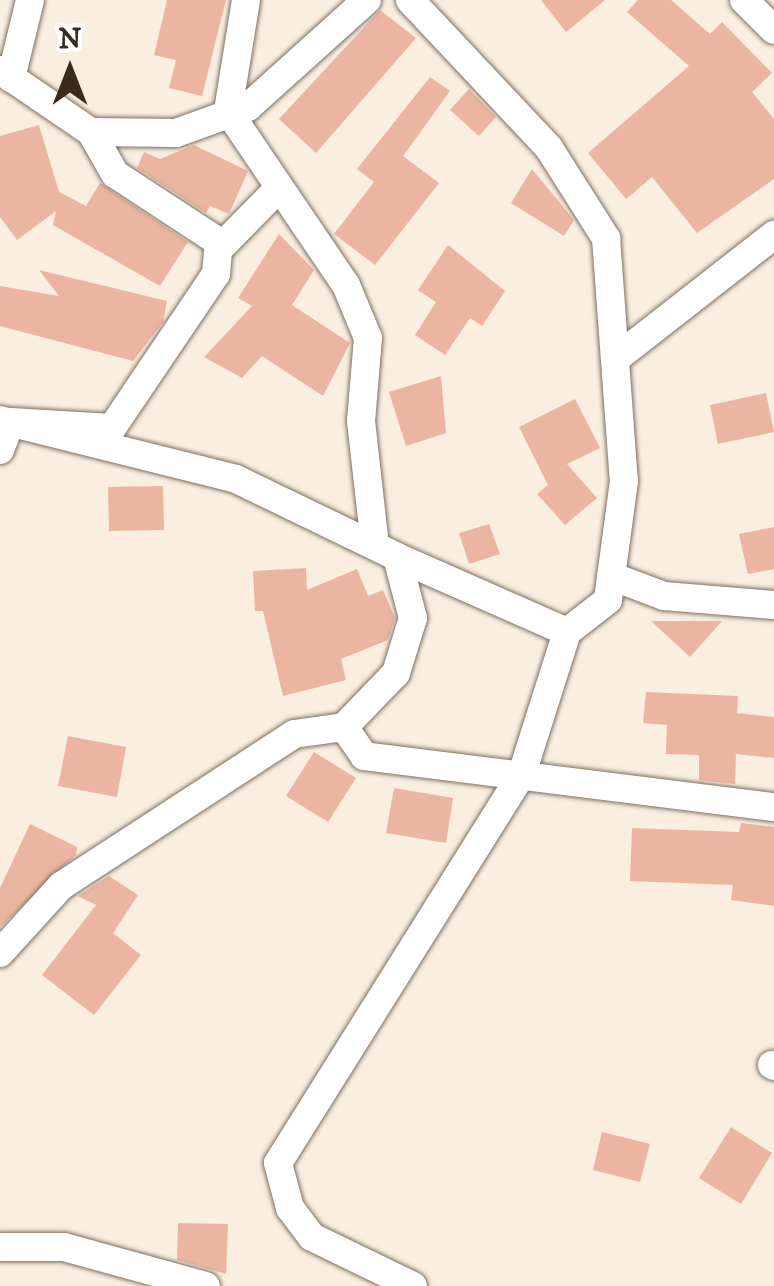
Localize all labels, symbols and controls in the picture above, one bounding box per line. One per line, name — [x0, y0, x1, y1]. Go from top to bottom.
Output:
north arrow — [20, 20, 120, 120]
text: N — [59, 22, 81, 57]

